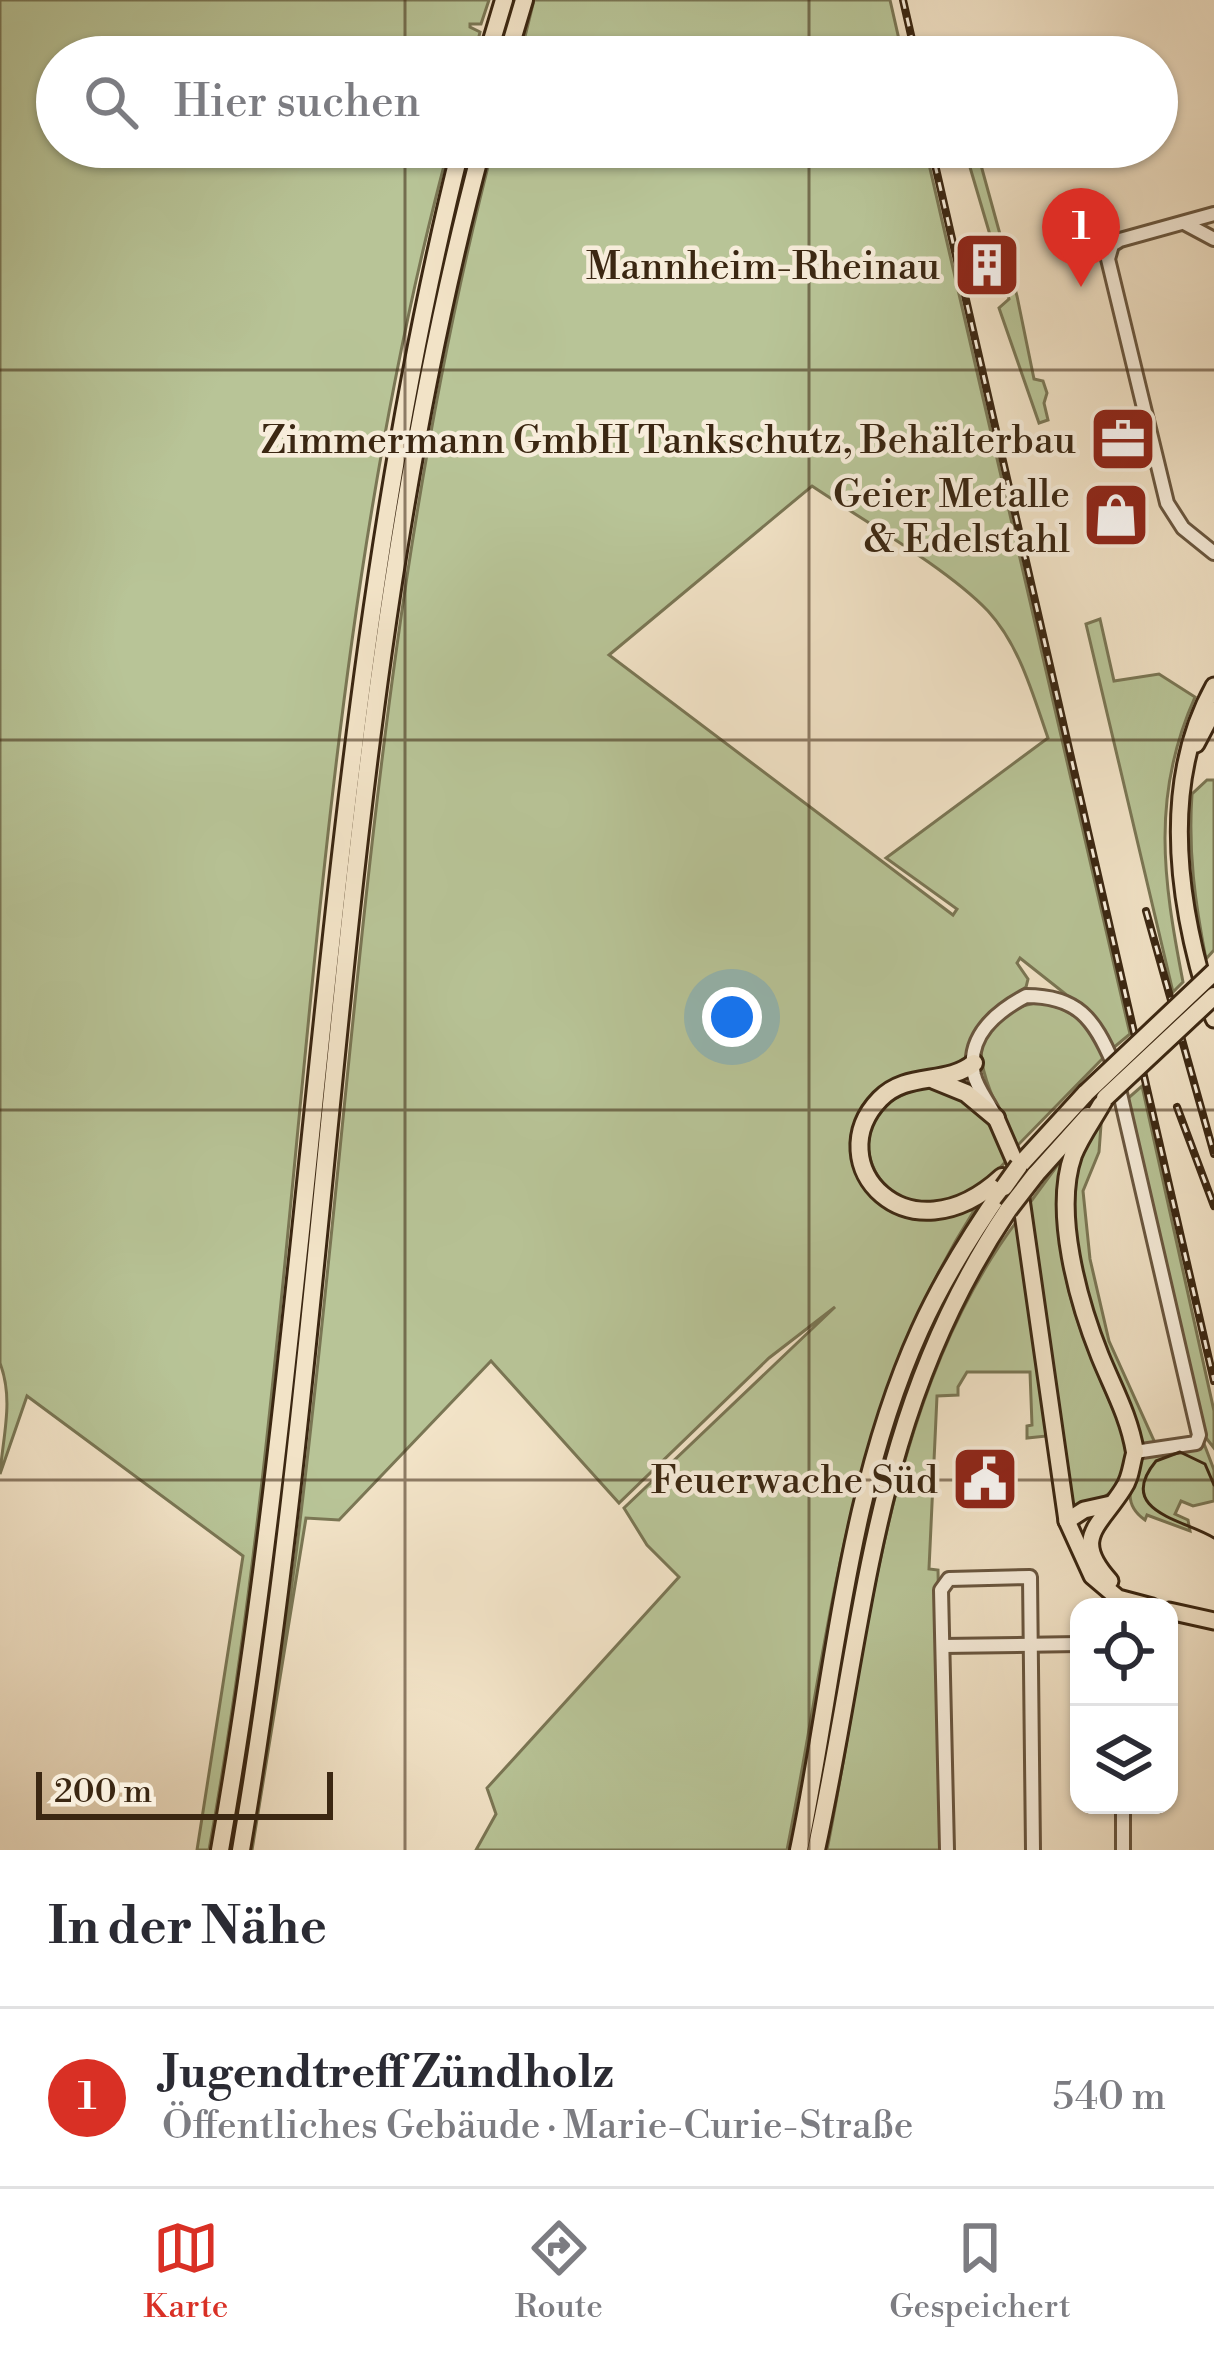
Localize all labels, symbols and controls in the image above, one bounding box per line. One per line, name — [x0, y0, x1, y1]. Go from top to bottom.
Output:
search box — [36, 36, 1178, 168]
icon: search — [78, 69, 144, 135]
text: Hier suchen — [174, 74, 420, 131]
pin: 1 — [1042, 188, 1120, 287]
building icon: Mannheim-Rheinau — [952, 230, 1022, 300]
place label: Mannheim-Rheinau — [586, 243, 940, 292]
office icon: Zimmermann GmbH Tankschutz, Behälterbau — [1088, 404, 1158, 474]
place label: Zimmermann GmbH Tankschutz, Behälterbau — [261, 417, 1076, 466]
place label: Geier Metalle & Edelstahl — [833, 471, 1070, 565]
shop icon: Geier Metalle & Edelstahl — [1081, 480, 1151, 550]
your location — [702, 987, 762, 1047]
public building icon: Feuerwache Süd — [950, 1444, 1020, 1514]
place label: Feuerwache Süd — [651, 1457, 938, 1506]
map controls — [1070, 1598, 1178, 1814]
button: locate — [1070, 1598, 1178, 1706]
button: layers — [1070, 1706, 1178, 1814]
scale bar — [36, 1766, 333, 1819]
text: 200 m — [54, 1772, 152, 1813]
text: In der Nähe — [48, 1896, 327, 1960]
text: Jugendtreff Zündholz — [162, 2045, 614, 2102]
text: 1 — [78, 2073, 96, 2122]
text: 540 m — [1052, 2073, 1166, 2122]
text: Öffentliches Gebäude · Marie-Curie-Straße — [162, 2102, 913, 2151]
tab: Karte — [143, 2215, 229, 2328]
tab: Route — [515, 2215, 603, 2328]
tab: Gespeichert — [889, 2215, 1071, 2328]

